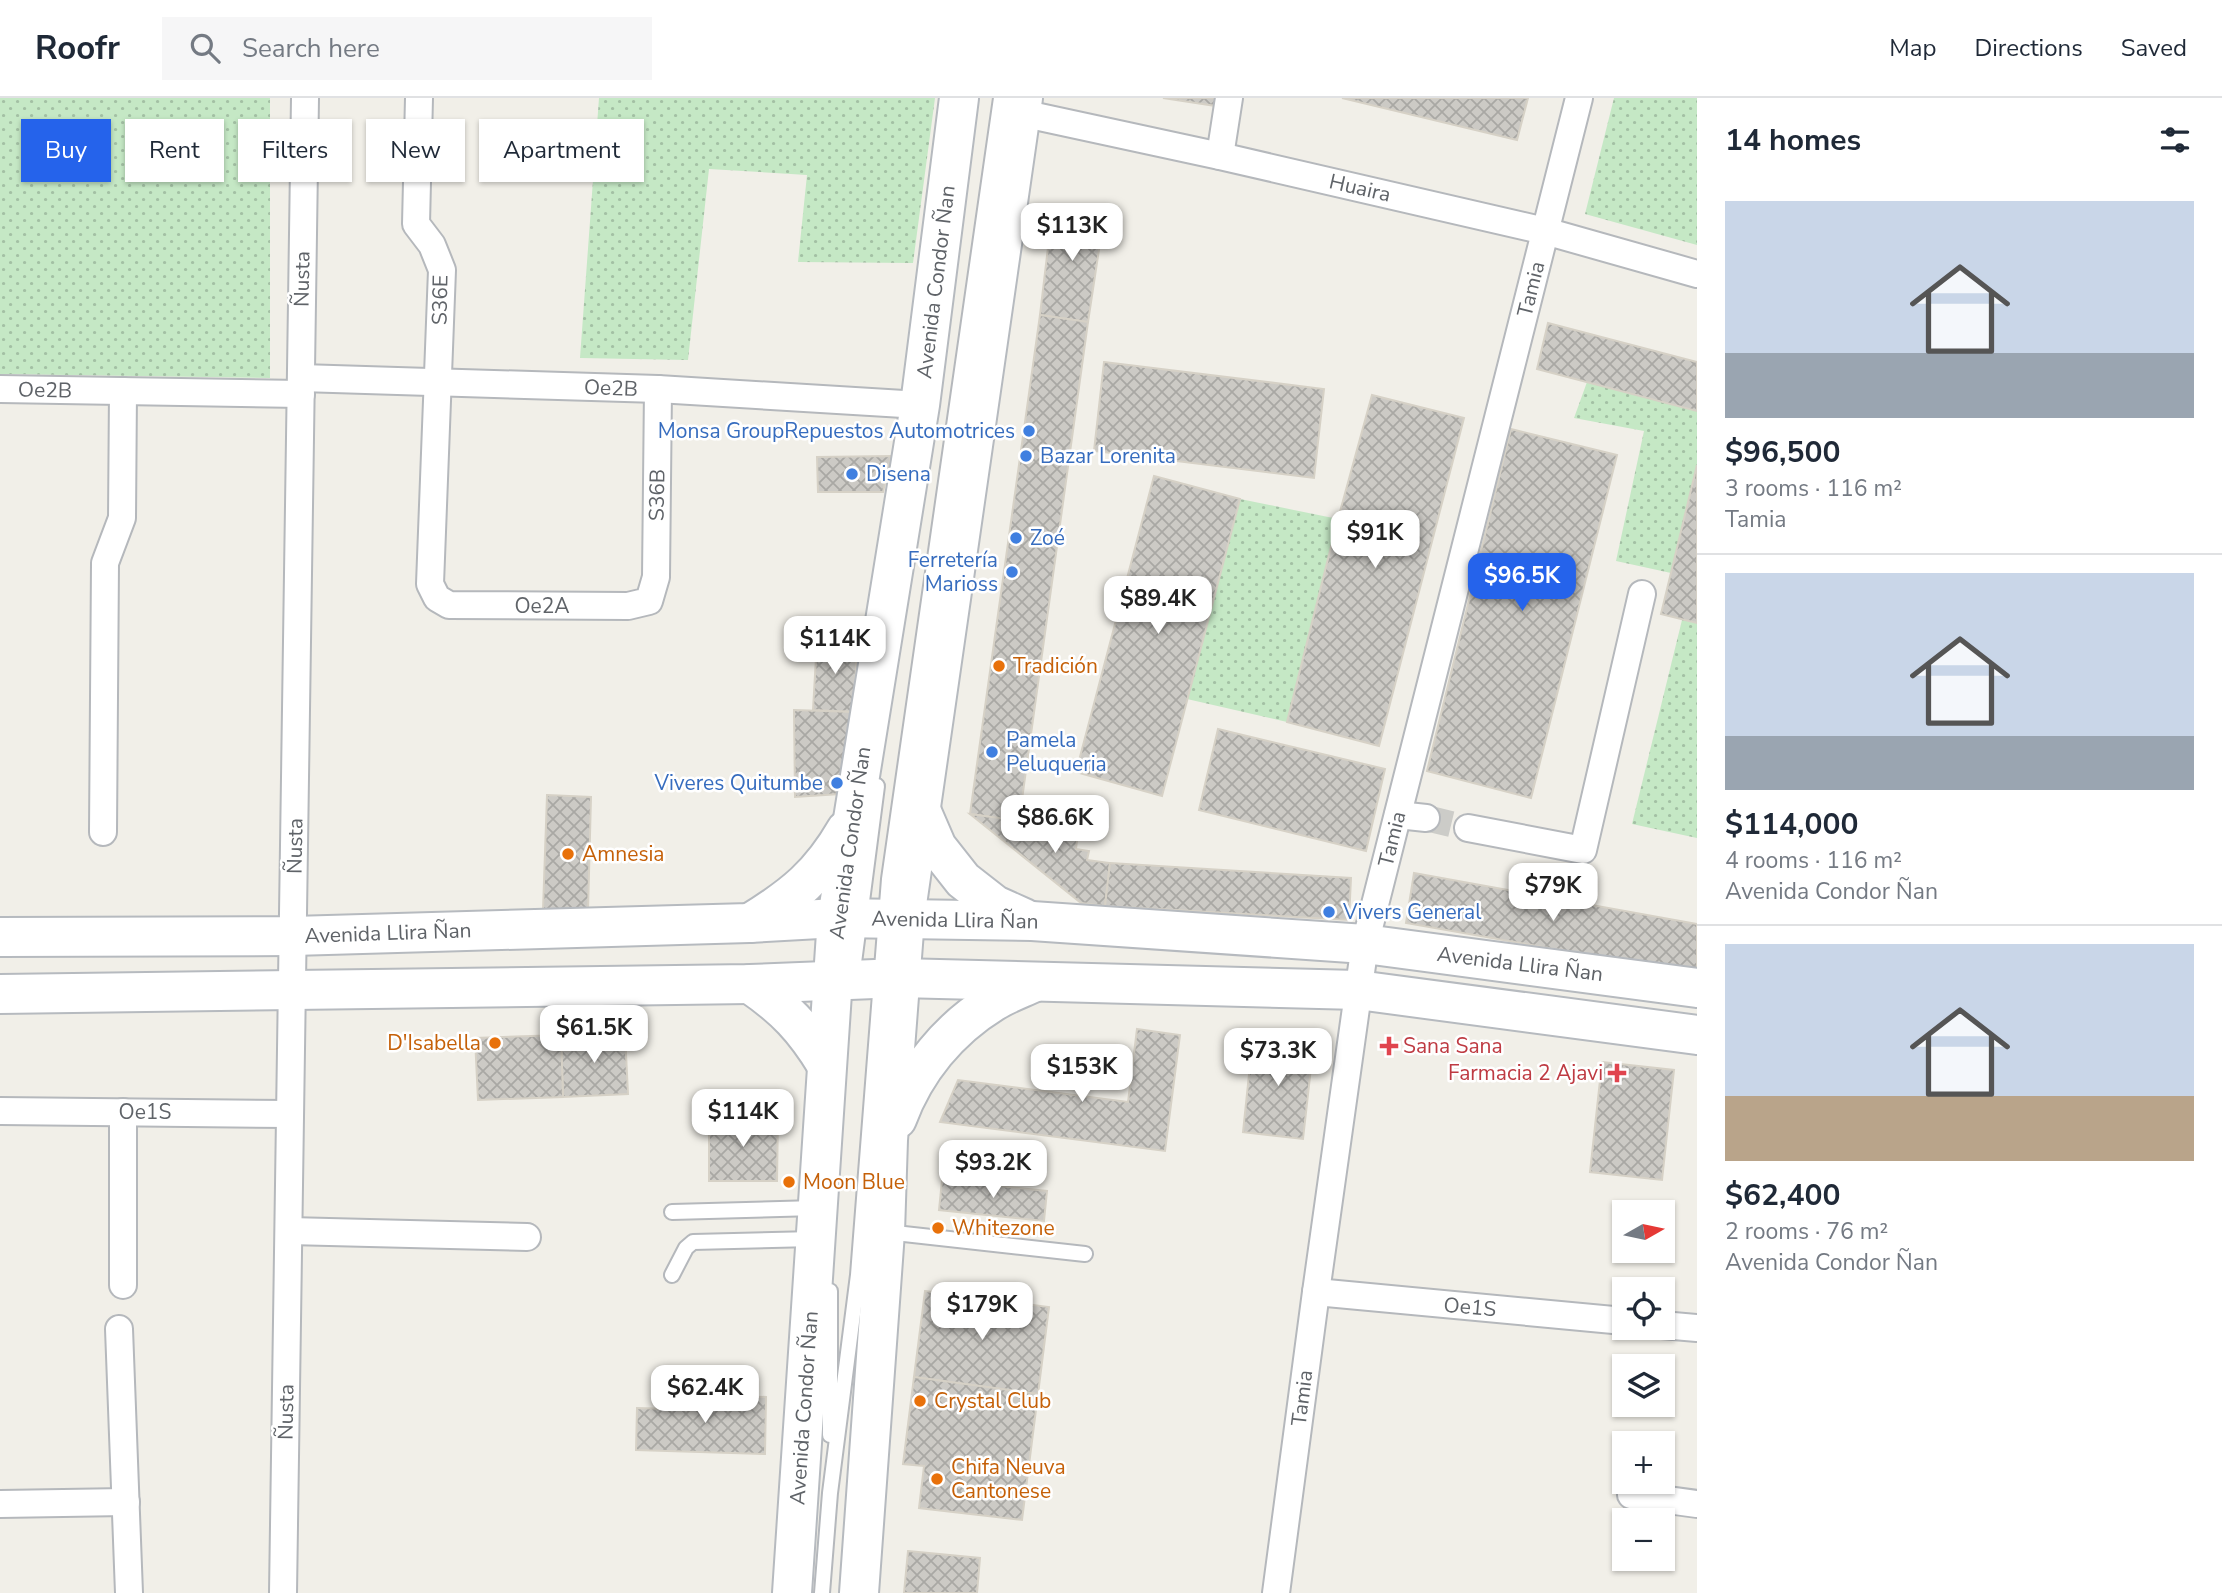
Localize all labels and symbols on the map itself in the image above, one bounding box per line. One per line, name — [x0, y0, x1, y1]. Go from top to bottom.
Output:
street label: Huaira — [1326, 167, 1394, 209]
street label: Avenida Condor Ñan — [910, 184, 962, 380]
pin: $113K — [1023, 204, 1121, 263]
street label: Ñusta — [288, 251, 316, 307]
street label: Tamia — [1511, 258, 1551, 320]
street label: S36E — [426, 275, 454, 325]
street label: Oe2B — [583, 373, 639, 403]
street label: Oe2B — [18, 376, 72, 404]
place label: Monsa GroupRepuestos Automotrices — [658, 417, 1015, 445]
marker: Monsa GroupRepuestos Automotrices — [1021, 423, 1037, 439]
place label: Bazar Lorenita — [1040, 442, 1176, 470]
marker: Bazar Lorenita — [1018, 448, 1034, 464]
place label: Disena — [866, 460, 931, 488]
marker: Disena — [844, 466, 860, 482]
street label: S36B — [643, 469, 671, 521]
pin: $91K — [1334, 510, 1416, 570]
place label: Zoé — [1030, 524, 1065, 552]
marker: Zoé — [1008, 530, 1024, 546]
place label: Ferretería Marioss — [908, 546, 998, 598]
pin: $96.5K — [1465, 554, 1579, 613]
marker: Ferretería Marioss — [1004, 564, 1020, 580]
pin: $89.4K — [1101, 576, 1215, 636]
street label: Oe2A — [514, 592, 570, 620]
pin: $114K — [786, 616, 884, 676]
place label: Tradición — [1013, 652, 1098, 680]
marker: Tradición — [991, 658, 1007, 674]
place label: Pamela Peluqueria — [1006, 726, 1107, 778]
marker: Pamela Peluqueria — [984, 744, 1000, 760]
street label: Avenida Condor Ñan — [823, 745, 877, 941]
place label: Viveres Quitumbe — [653, 769, 823, 797]
marker: Viveres Quitumbe — [829, 775, 845, 791]
pin: $86.6K — [998, 796, 1112, 855]
street label: Tamia — [1372, 808, 1412, 870]
street label: Ñusta — [281, 818, 309, 874]
place label: Amnesia — [582, 840, 665, 868]
marker: Amnesia — [560, 846, 576, 862]
pin: $79K — [1512, 864, 1594, 923]
place label: Vivers General — [1342, 898, 1482, 926]
marker: Vivers General — [1321, 904, 1337, 920]
street label: Avenida Llira Ñan — [871, 905, 1039, 935]
street label: Avenida Llira Ñan — [304, 916, 472, 950]
street label: Avenida Llira Ñan — [1435, 940, 1605, 988]
pin: $61.5K — [537, 1006, 651, 1065]
pin: $73.3K — [1221, 1028, 1335, 1088]
place label: D'Isabella — [387, 1029, 481, 1057]
place label: Sana Sana — [1403, 1032, 1503, 1060]
marker: D'Isabella — [487, 1035, 503, 1051]
marker: Sana Sana — [1381, 1038, 1397, 1054]
pin: $153K — [1033, 1044, 1131, 1104]
place label: Farmacia 2 Ajavi — [1448, 1059, 1603, 1087]
marker: Farmacia 2 Ajavi — [1609, 1065, 1625, 1081]
pin: $114K — [694, 1090, 792, 1149]
street label: Oe1S — [119, 1098, 171, 1126]
pin: $93.2K — [936, 1140, 1050, 1200]
place label: Moon Blue — [803, 1168, 905, 1196]
marker: Moon Blue — [781, 1174, 797, 1190]
north arrow — [1612, 1200, 1675, 1264]
place label: Whitezone — [952, 1214, 1055, 1242]
marker: Whitezone — [930, 1220, 946, 1236]
pin: $179K — [933, 1282, 1031, 1342]
street label: Oe1S — [1442, 1291, 1498, 1323]
street label: Avenida Condor Ñan — [783, 1310, 825, 1506]
pin: $62.4K — [648, 1366, 762, 1425]
street label: Tamia — [1285, 1368, 1319, 1428]
street label: Ñusta — [272, 1384, 300, 1440]
place label: Crystal Club — [934, 1387, 1051, 1415]
marker: Crystal Club — [912, 1393, 928, 1409]
place label: Chifa Neuva Cantonese — [951, 1453, 1066, 1505]
marker: Chifa Neuva Cantonese — [929, 1471, 945, 1487]

